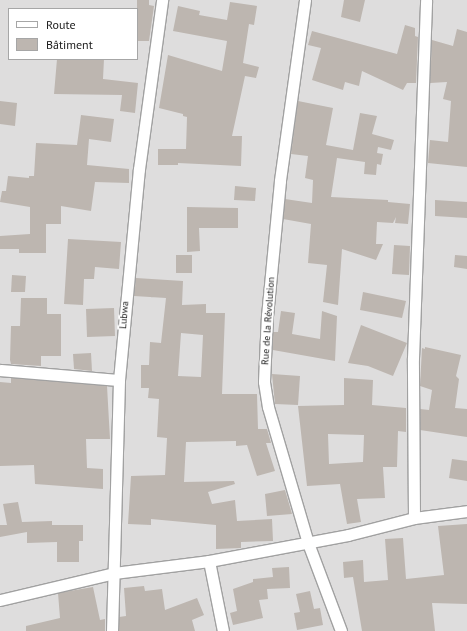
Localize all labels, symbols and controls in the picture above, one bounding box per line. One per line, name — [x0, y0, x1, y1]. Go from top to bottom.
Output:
legend — [8, 8, 138, 60]
text: Route — [46, 17, 76, 32]
text: Bâtiment — [46, 37, 93, 52]
street label: Rue de la Révolution — [259, 277, 277, 365]
street label: Lubwa — [117, 301, 131, 329]

